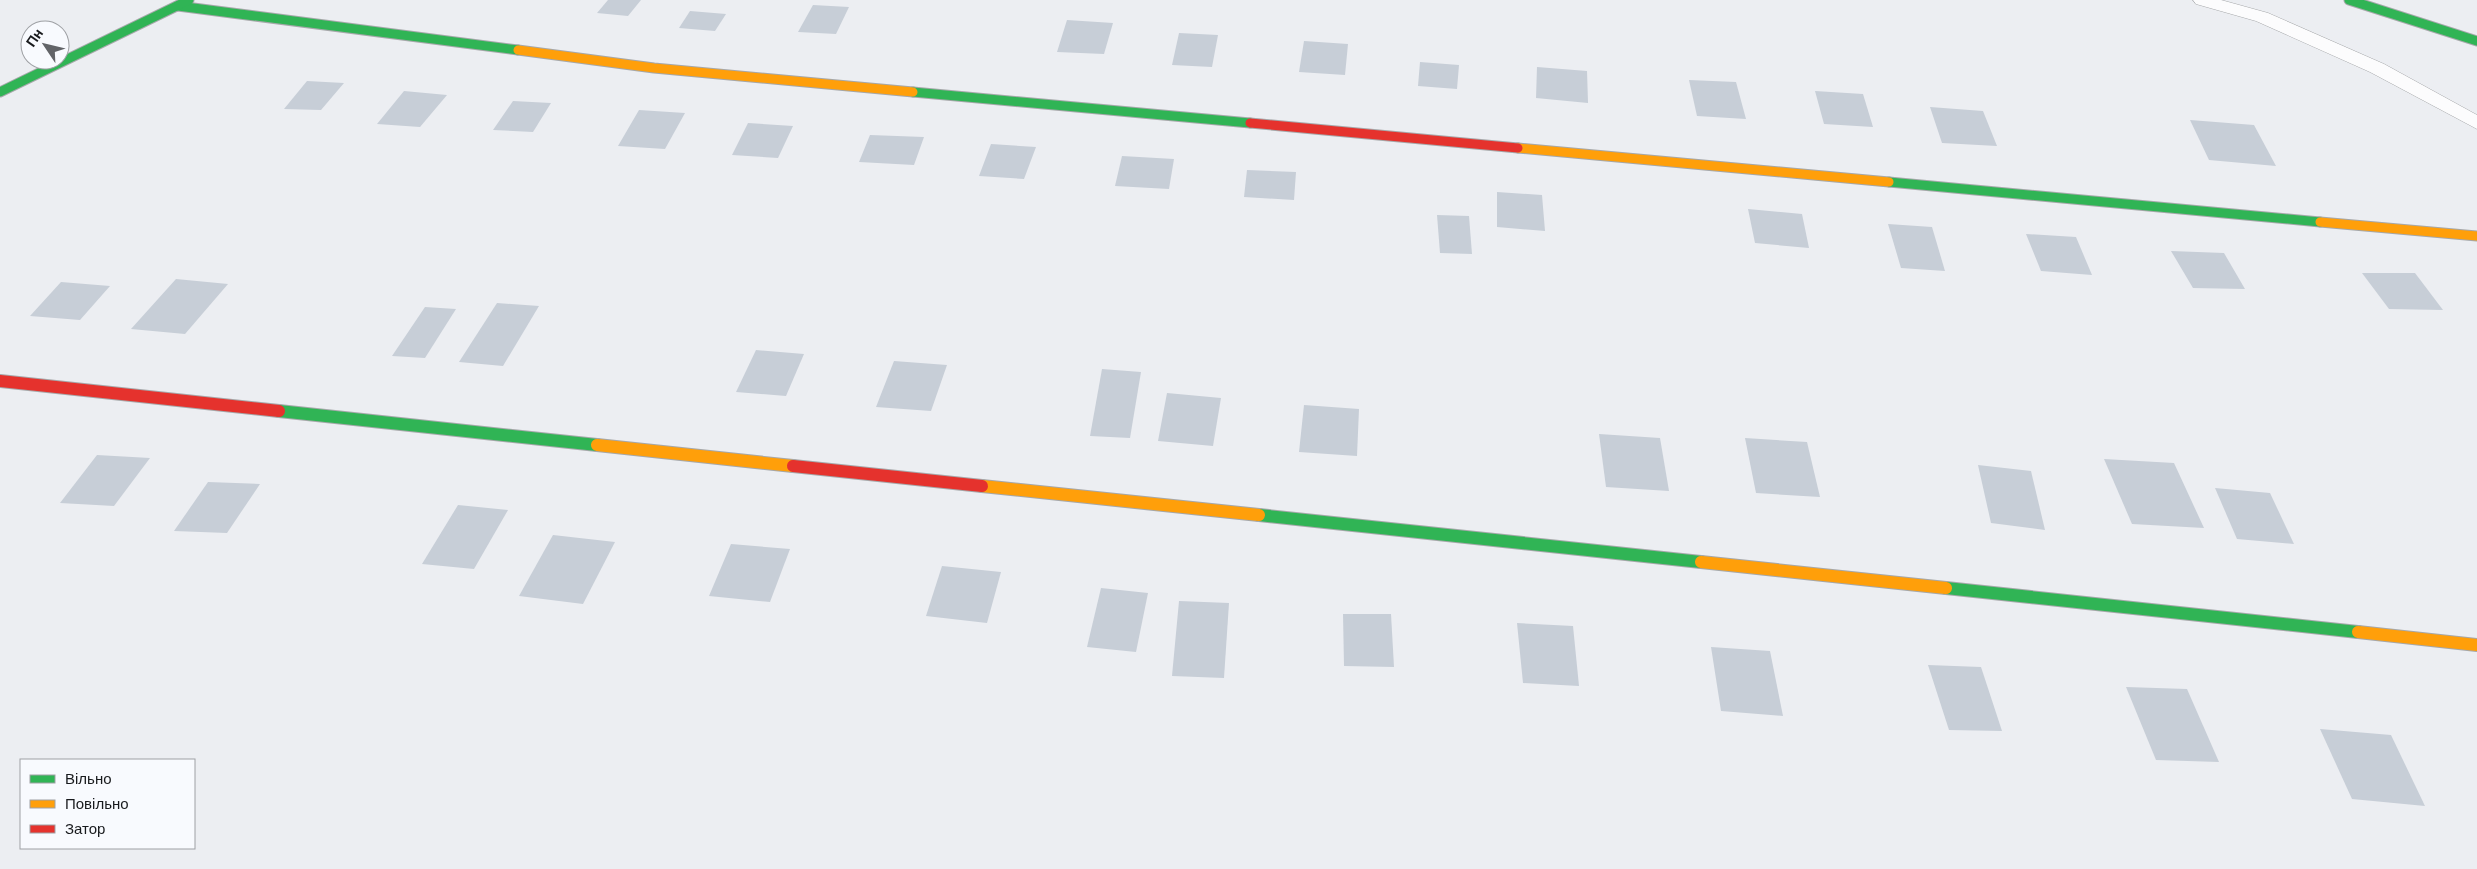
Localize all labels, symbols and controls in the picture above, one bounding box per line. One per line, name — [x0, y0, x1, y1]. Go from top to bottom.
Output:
north arrow — [20, 20, 70, 70]
text: Пн — [22, 25, 46, 50]
legend — [20, 759, 195, 849]
text: Вільно — [65, 770, 112, 787]
text: Повільно — [65, 795, 129, 812]
text: Затор — [65, 820, 105, 837]

